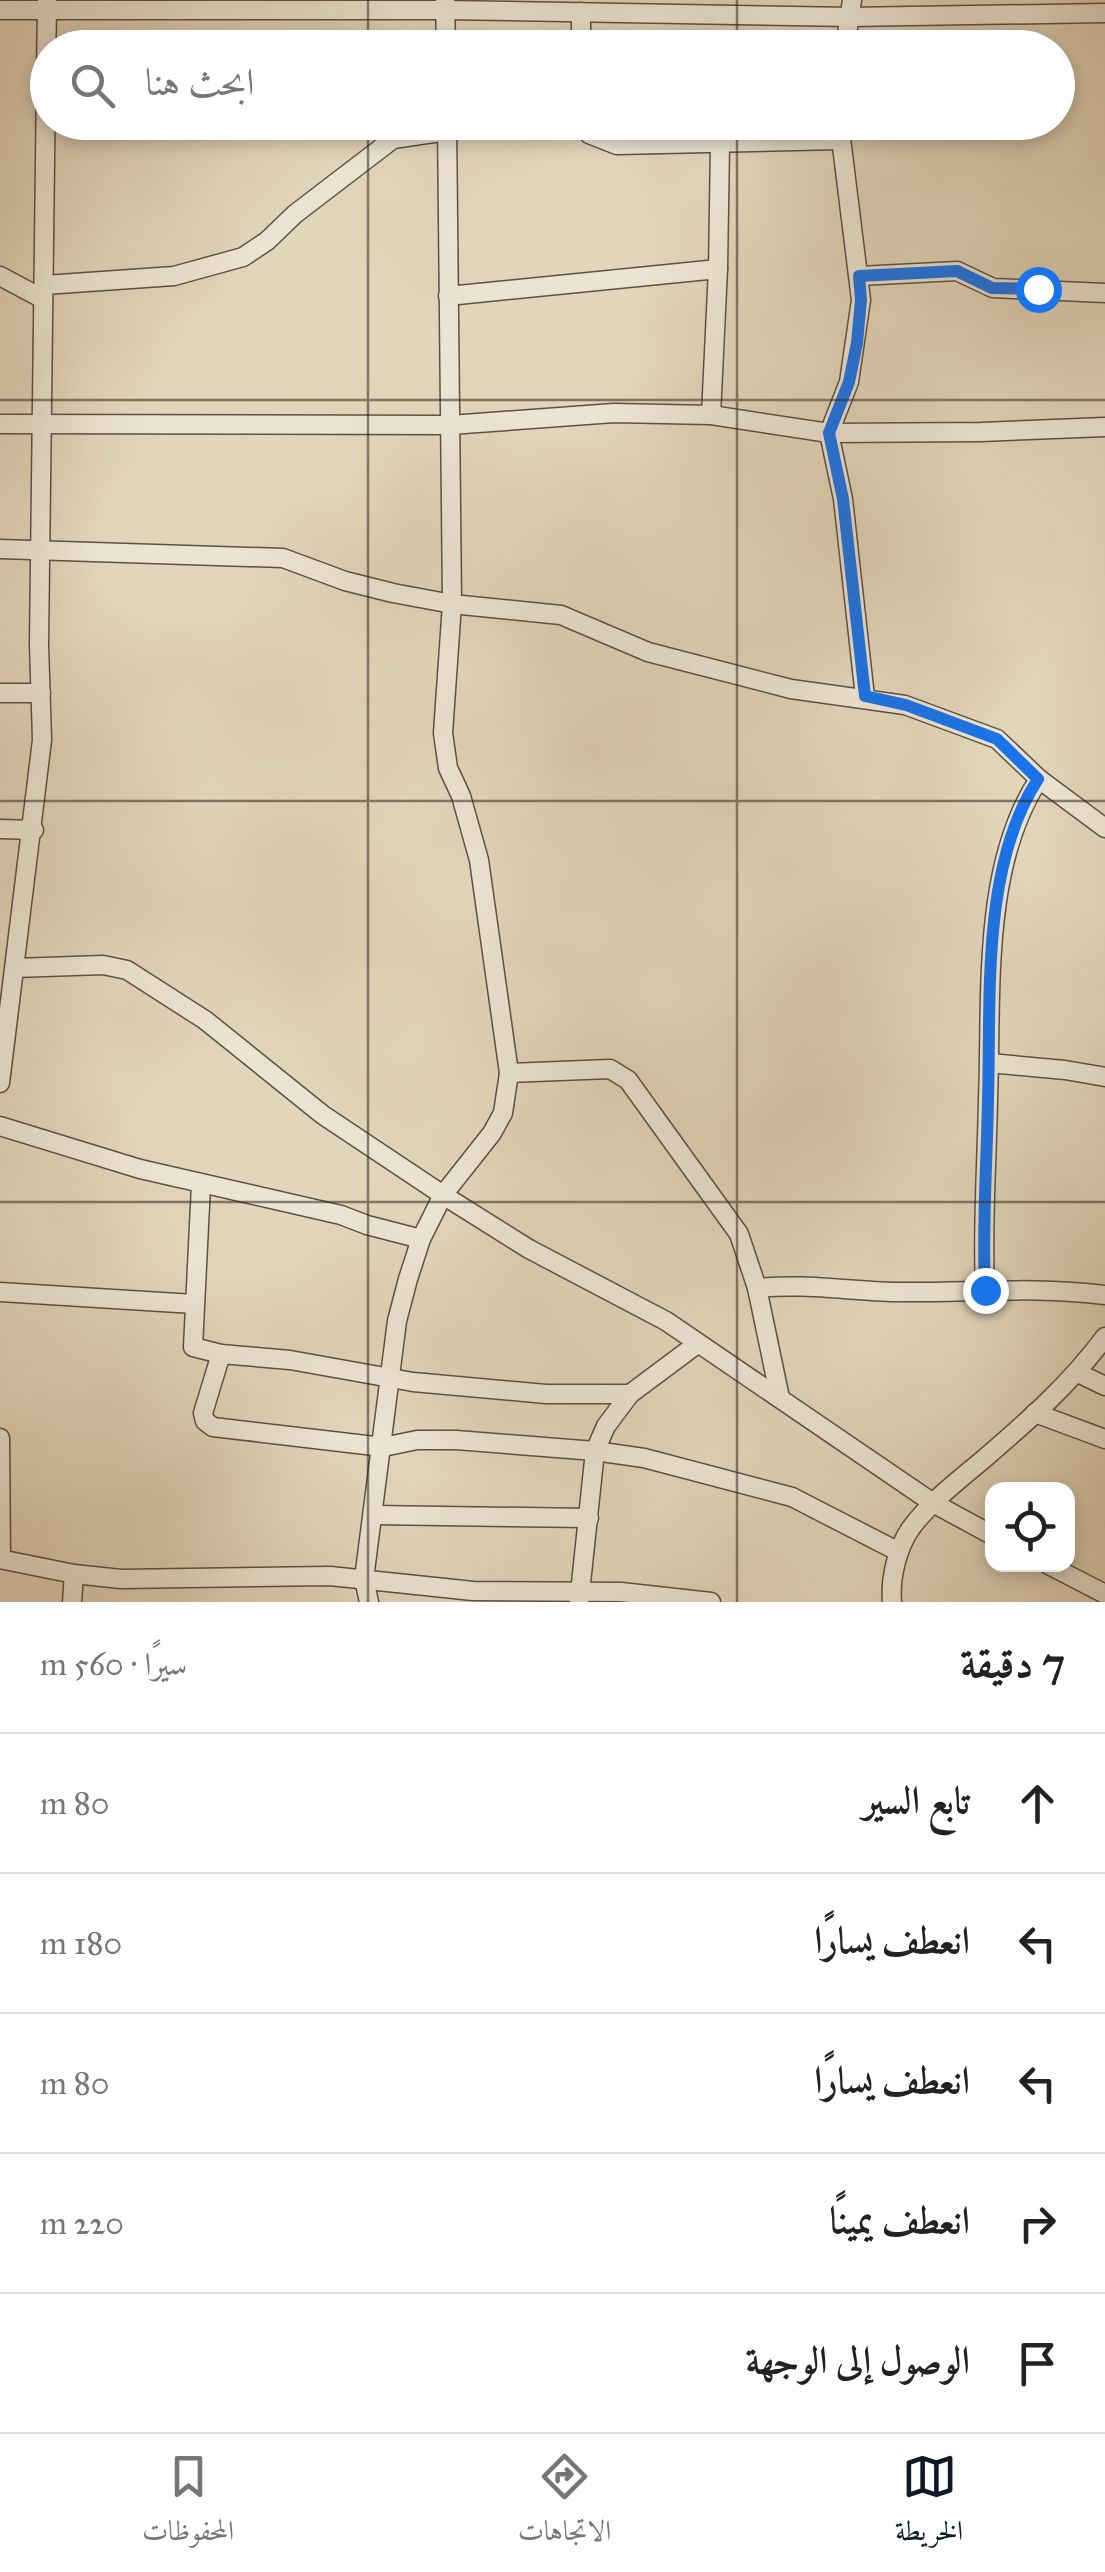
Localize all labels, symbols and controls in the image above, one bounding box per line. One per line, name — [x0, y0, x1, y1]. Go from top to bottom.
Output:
search box — [30, 30, 1075, 140]
icon: search — [65, 58, 120, 113]
text: ابحث هنا — [145, 59, 255, 105]
route start — [1016, 267, 1062, 313]
route end — [963, 1268, 1009, 1314]
map controls — [985, 1482, 1075, 1572]
button: locate — [985, 1482, 1075, 1572]
text: 7 دقيقة — [960, 1637, 1065, 1689]
text: سيرًا · 560 m — [40, 1645, 187, 1684]
icon: ahead — [1010, 1776, 1065, 1831]
text: تابع السير — [863, 1777, 970, 1823]
text: 80 m — [40, 1784, 109, 1823]
icon: left — [1010, 1916, 1065, 1971]
text: انعطف يسارًا — [814, 1917, 970, 1963]
text: 180 m — [40, 1924, 122, 1963]
icon: left — [1010, 2056, 1065, 2111]
text: انعطف يسارًا — [814, 2057, 970, 2103]
text: 80 m — [40, 2064, 109, 2103]
icon: right — [1010, 2196, 1065, 2251]
text: انعطف يمينًا — [829, 2197, 970, 2243]
text: 220 m — [40, 2204, 124, 2243]
icon: arrive — [1010, 2336, 1065, 2391]
text: الوصول إلى الوجهة — [745, 2337, 970, 2383]
tab: المحفوظات — [142, 2449, 234, 2558]
tab: الاتجاهات — [518, 2449, 611, 2558]
tab: الخريطة — [895, 2449, 963, 2558]

